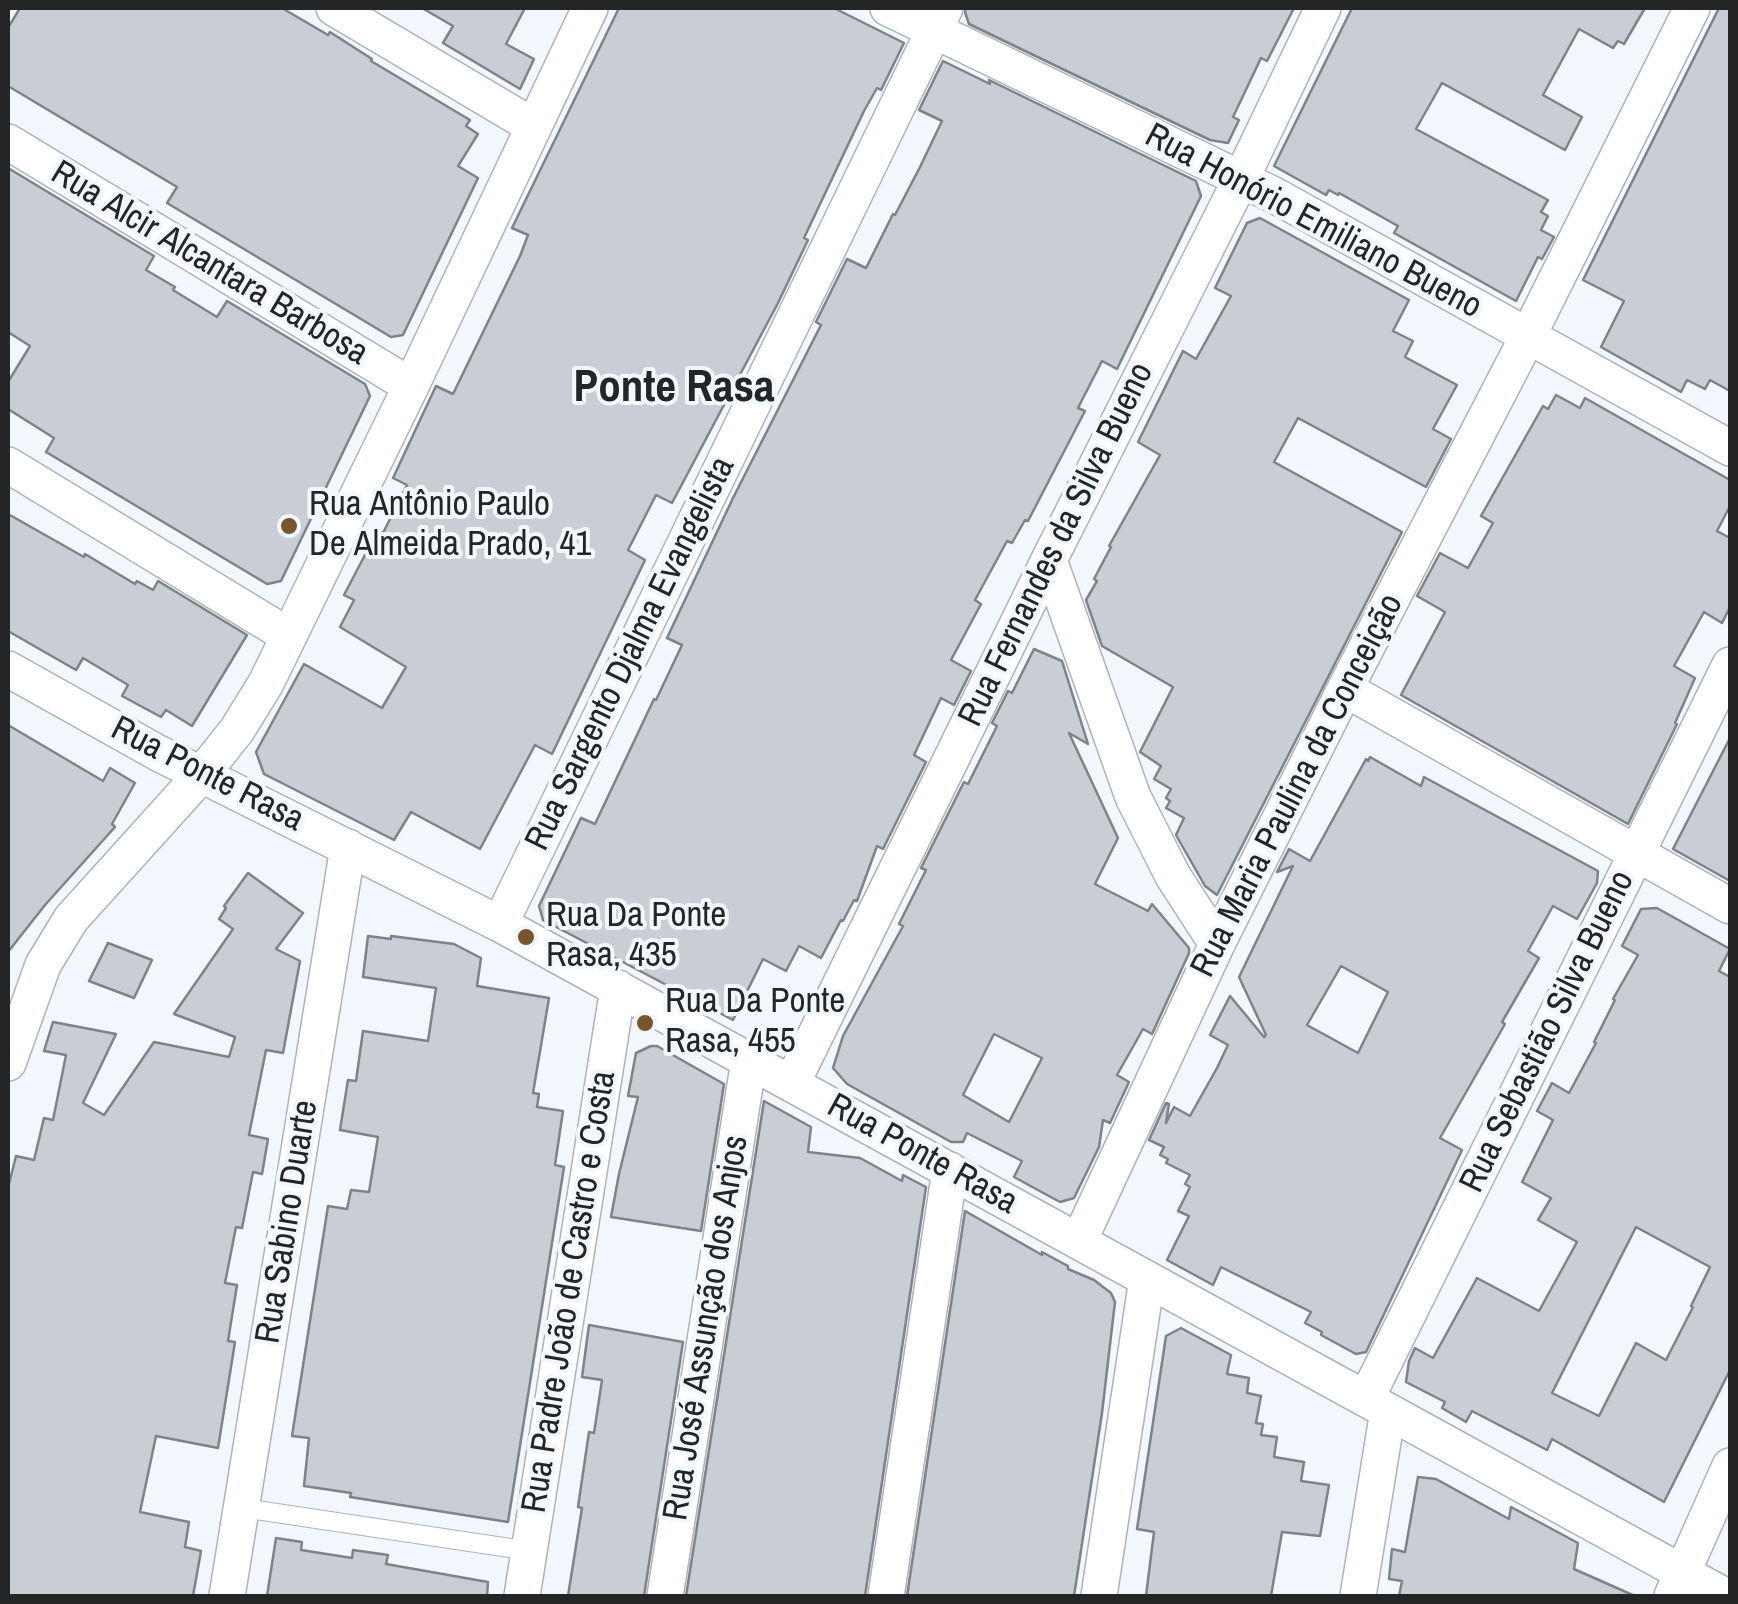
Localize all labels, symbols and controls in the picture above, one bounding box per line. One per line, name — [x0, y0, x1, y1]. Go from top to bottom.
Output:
street label: Rua Honório Emiliano Bueno — [1138, 115, 1488, 329]
street label: Rua Alcir Alcantara Barbosa — [43, 153, 375, 375]
street label: Rua Fernandes da Silva Bueno — [951, 356, 1163, 734]
district label: Ponte Rasa — [574, 362, 774, 416]
street label: Rua Sargento Djalma Evangelista — [517, 451, 745, 857]
place label: Rua Antônio Paulo De Almeida Prado, 41 — [309, 485, 591, 567]
marker: Rua Antônio Paulo De Almeida Prado, 41 — [278, 515, 300, 537]
street label: Rua Maria Paulina da Conceição — [1183, 587, 1413, 985]
street label: Rua Ponte Rasa — [104, 708, 310, 842]
street label: Rua Sebastião Silva Bueno — [1452, 864, 1644, 1200]
place label: Rua Da Ponte Rasa, 435 — [546, 896, 726, 978]
marker: Rua Da Ponte Rasa, 435 — [515, 926, 537, 948]
place label: Rua Da Ponte Rasa, 455 — [665, 982, 845, 1064]
marker: Rua Da Ponte Rasa, 455 — [634, 1012, 656, 1034]
street label: Rua Padre João de Castro e Costa — [514, 1068, 626, 1516]
street label: Rua Ponte Rasa — [820, 1086, 1024, 1224]
street label: Rua Sabino Duarte — [248, 1097, 328, 1347]
street label: Rua José Assunção dos Anjos — [656, 1132, 758, 1524]

